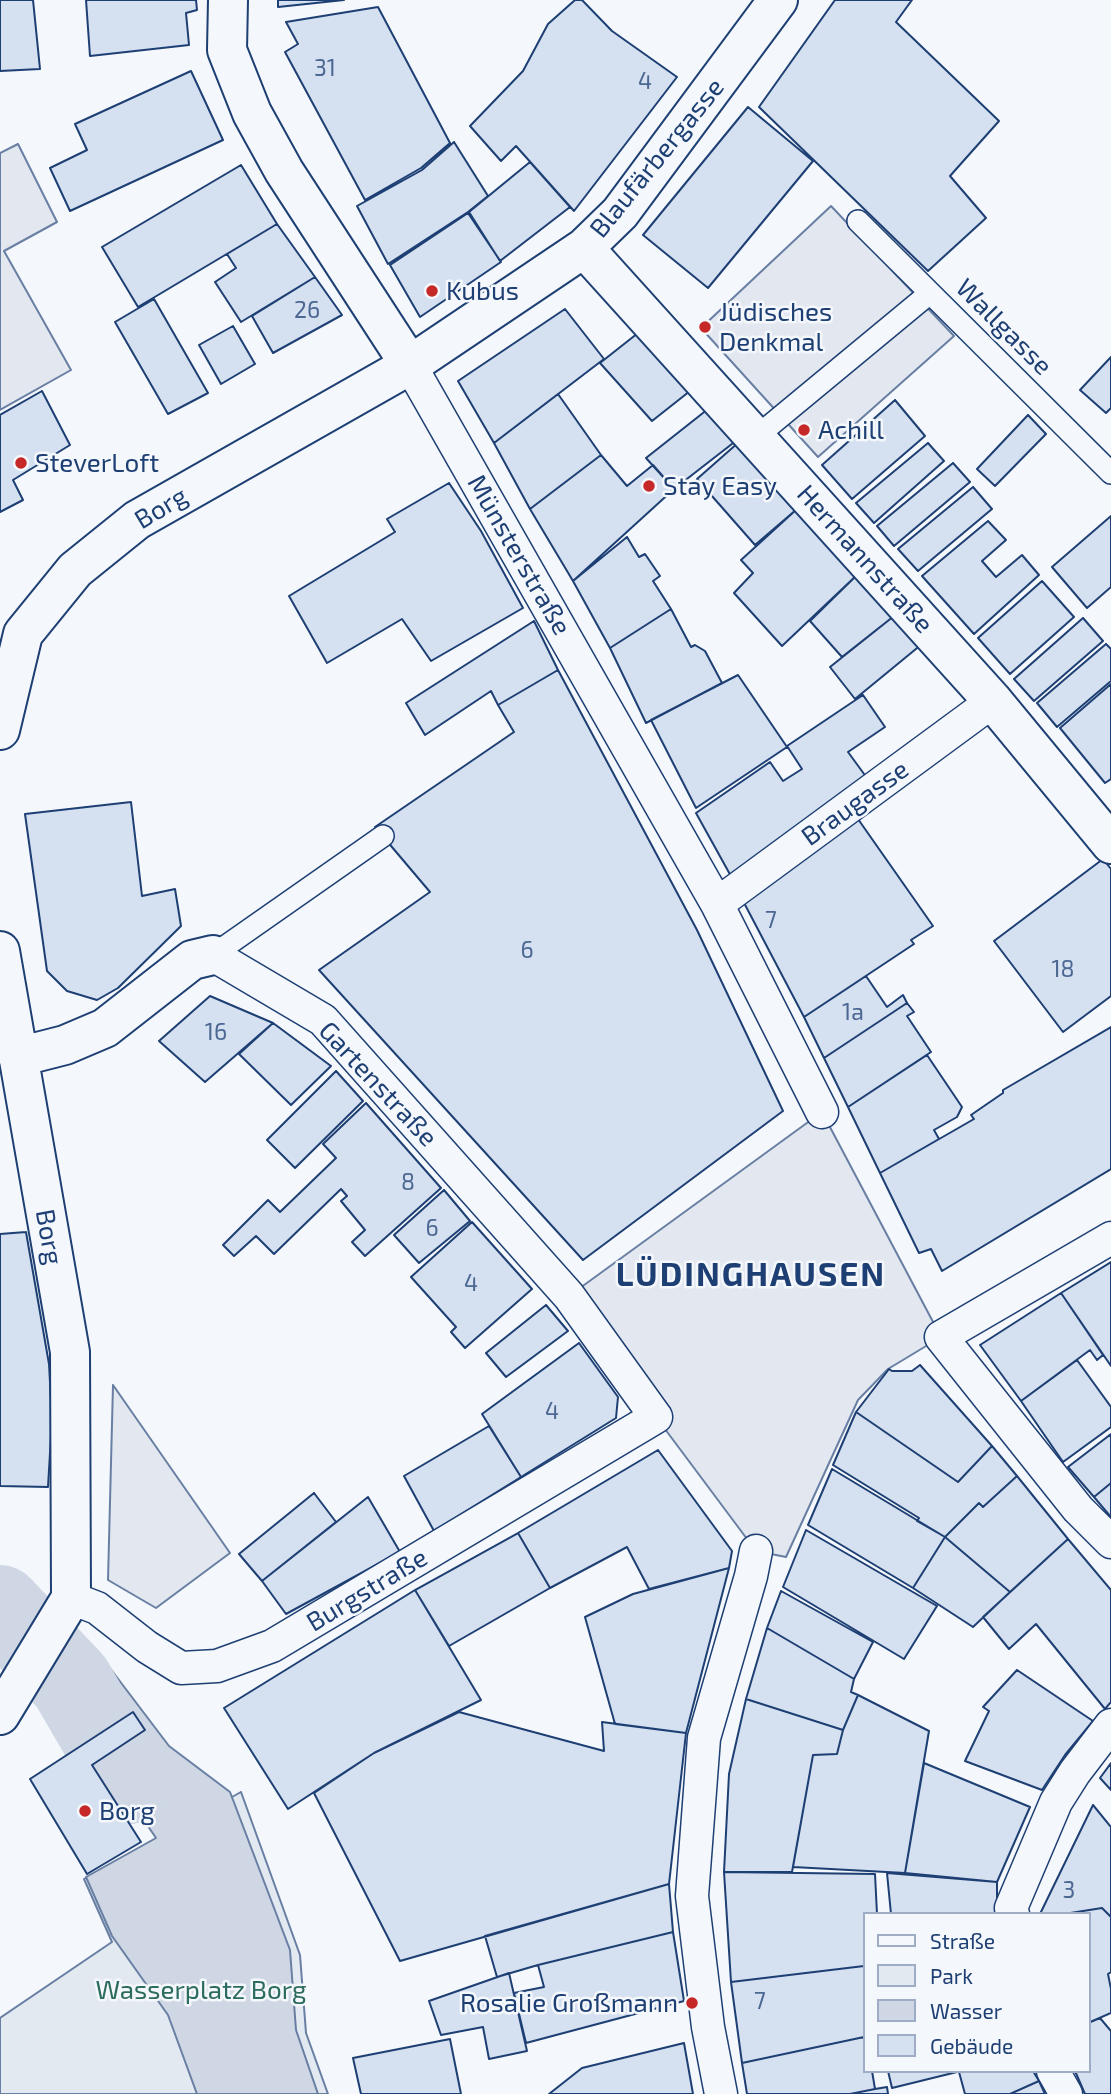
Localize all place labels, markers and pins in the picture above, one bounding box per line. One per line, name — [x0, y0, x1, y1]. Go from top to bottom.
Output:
place label: Kubus — [446, 275, 519, 307]
marker: Kubus — [424, 283, 440, 299]
place label: Jüdisches Denkmal — [719, 296, 832, 358]
marker: Jüdisches Denkmal — [697, 319, 713, 335]
place label: Achill — [818, 414, 884, 446]
marker: Achill — [796, 422, 812, 438]
place label: SteverLoft — [35, 447, 159, 479]
marker: SteverLoft — [13, 455, 29, 471]
place label: Stay Easy — [663, 470, 777, 502]
marker: Stay Easy — [641, 478, 657, 494]
place label: Borg — [99, 1795, 155, 1827]
marker: Borg — [77, 1803, 93, 1819]
place label: Rosalie Großmann — [460, 1987, 678, 2019]
marker: Rosalie Großmann — [684, 1995, 700, 2011]

